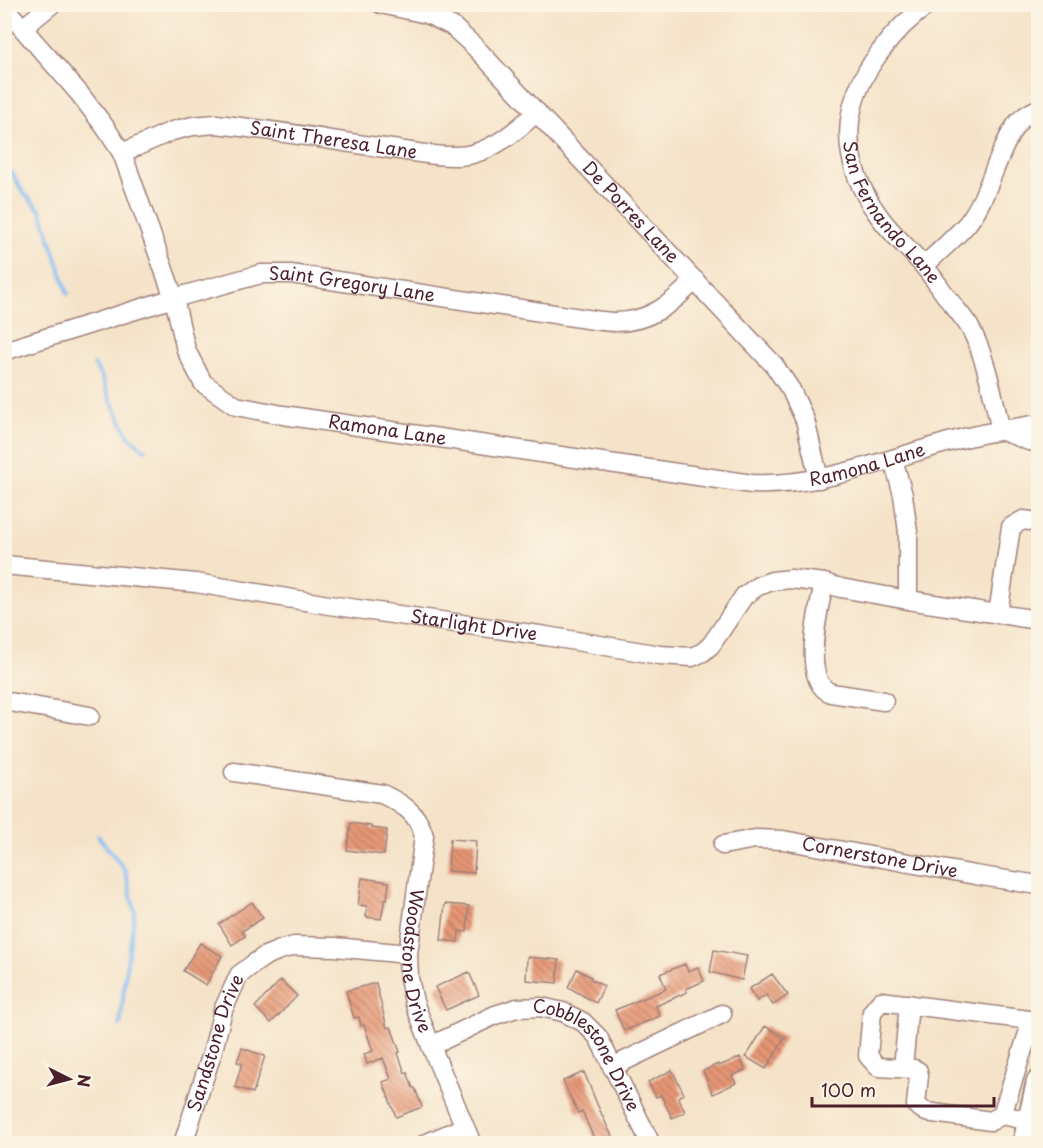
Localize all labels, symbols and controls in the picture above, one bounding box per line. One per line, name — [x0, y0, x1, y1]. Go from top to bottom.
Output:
street label: Saint Theresa Lane — [249, 113, 419, 165]
street label: San Fernando Lane — [837, 139, 948, 288]
street label: De Porres Lane — [577, 154, 686, 268]
street label: Saint Gregory Lane — [269, 259, 437, 308]
street label: Ramona Lane — [327, 407, 448, 451]
street label: Ramona Lane — [807, 435, 928, 492]
street label: Starlight Drive — [409, 602, 539, 647]
street label: Cornerstone Drive — [800, 829, 960, 884]
street label: Woodstone Drive — [396, 887, 440, 1036]
street label: Sandstone Drive — [179, 969, 250, 1115]
street label: Cobblestone Drive — [532, 992, 648, 1115]
north arrow — [39, 1049, 99, 1109]
scale bar — [812, 1070, 994, 1108]
text: N — [72, 1073, 98, 1088]
text: 100 m — [821, 1076, 876, 1103]

